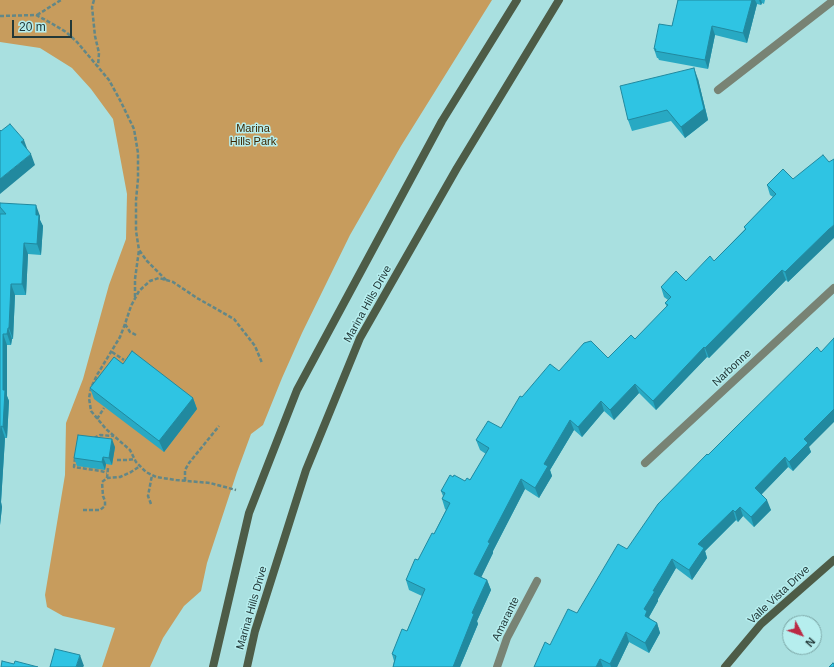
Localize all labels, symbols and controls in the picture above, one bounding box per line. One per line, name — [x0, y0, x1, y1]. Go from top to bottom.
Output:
scale bar — [14, 12, 74, 38]
text: 20 m — [19, 20, 46, 34]
park label: Marina Hills Park — [230, 122, 276, 148]
street label: Marina Hills Drive — [341, 263, 395, 345]
street label: Narbonne — [710, 347, 754, 389]
street label: Valle Vista Drive — [745, 563, 813, 627]
street label: Marina Hills Drive — [234, 565, 270, 651]
street label: Amarante — [490, 595, 522, 643]
north arrow — [782, 615, 822, 655]
text: N — [803, 635, 817, 649]

